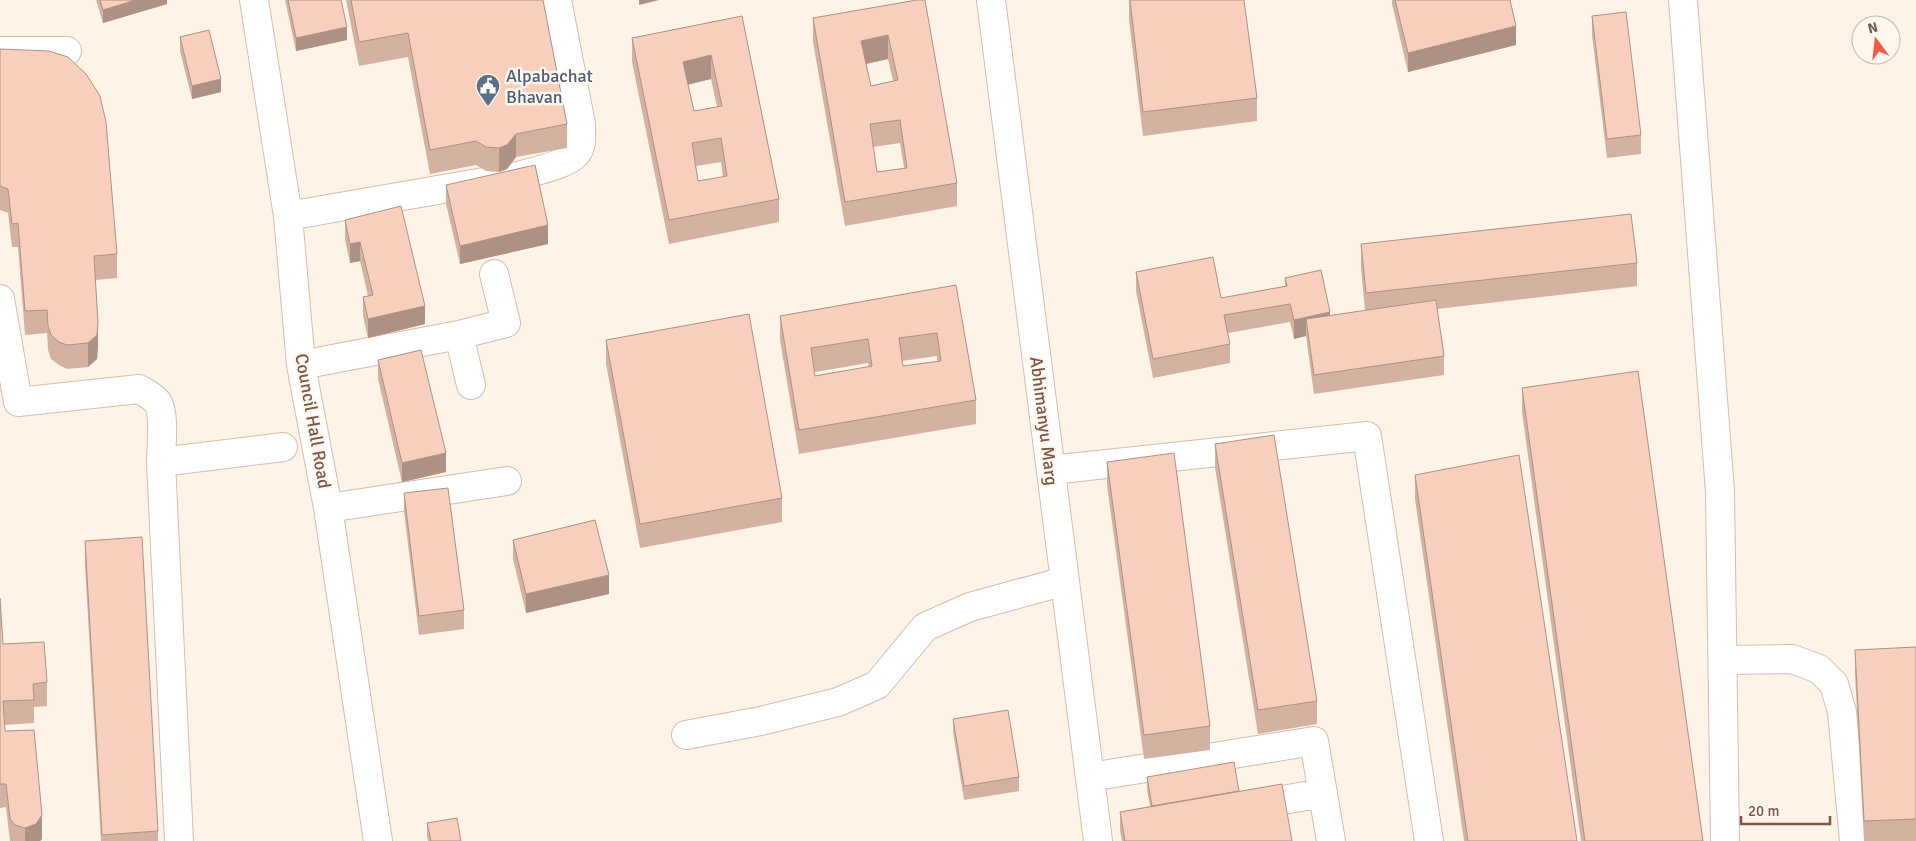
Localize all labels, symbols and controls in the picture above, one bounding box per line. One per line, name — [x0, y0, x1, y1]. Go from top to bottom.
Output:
north arrow — [1851, 15, 1901, 65]
text: N — [1866, 18, 1880, 37]
place label: Alpabachat Bhavan — [506, 65, 593, 108]
public building icon: Alpabachat Bhavan — [475, 73, 501, 107]
street label: Council Hall Road — [290, 352, 336, 490]
street label: Abhimanyu Marg — [1025, 355, 1063, 487]
scale bar — [1741, 794, 1830, 826]
text: 20 m — [1748, 802, 1779, 820]

